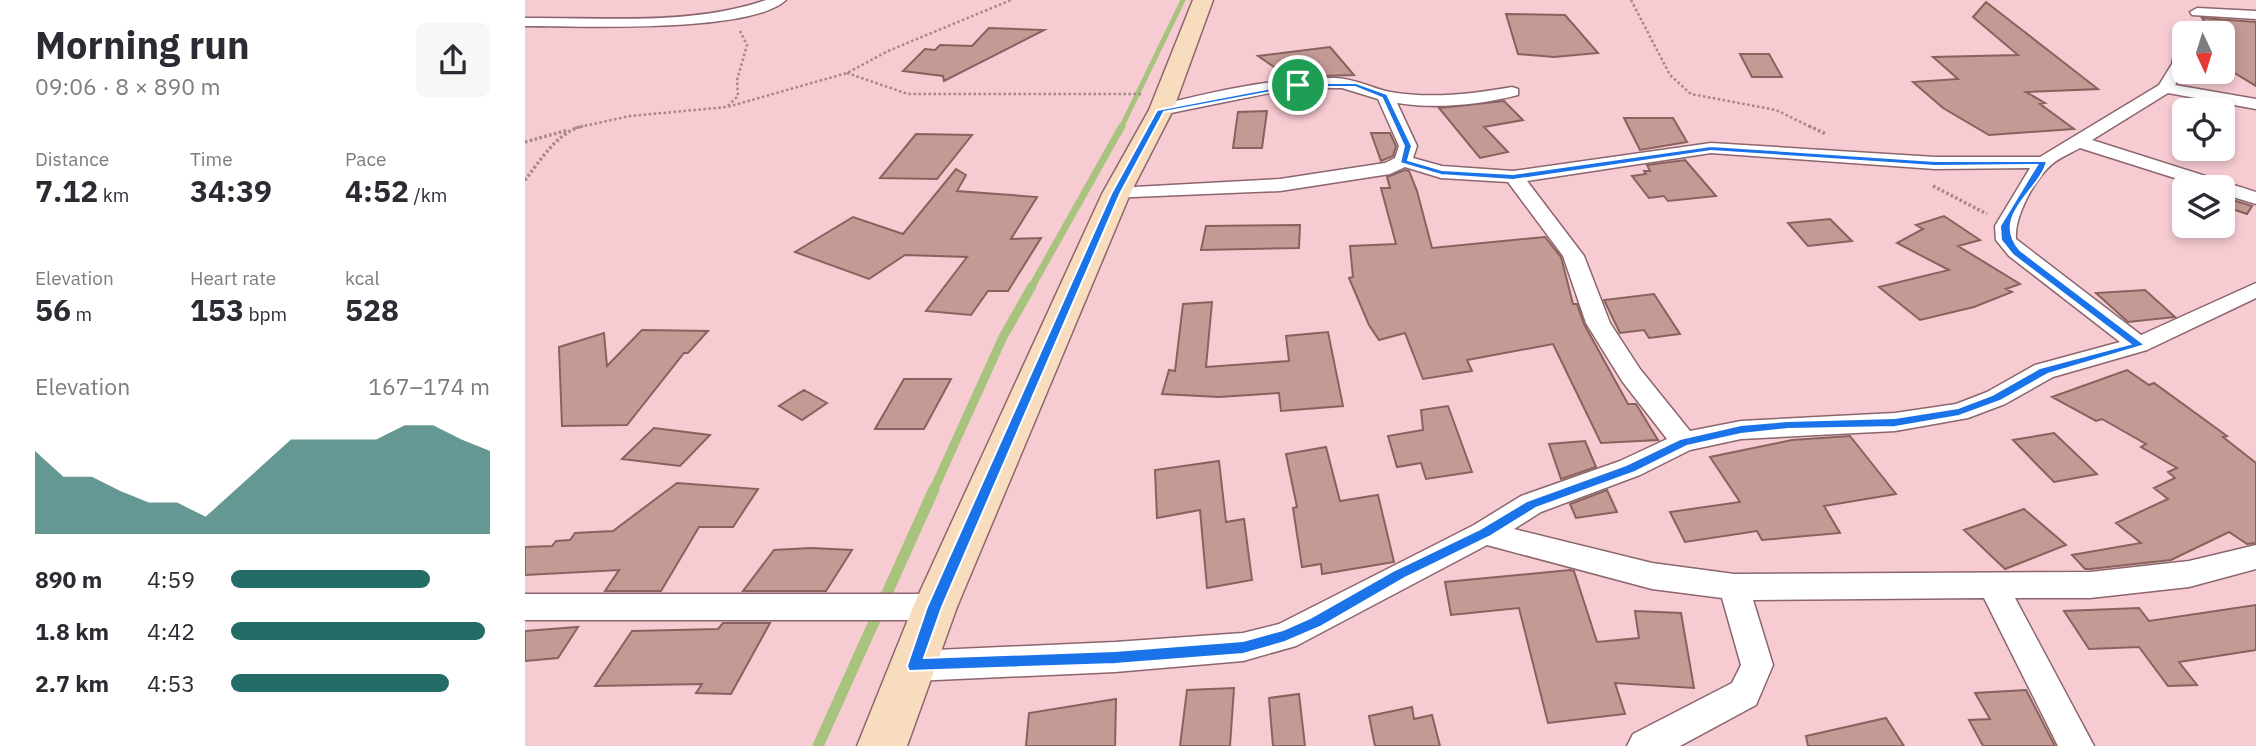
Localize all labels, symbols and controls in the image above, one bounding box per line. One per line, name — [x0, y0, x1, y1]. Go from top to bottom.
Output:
text: Morning run — [35, 20, 250, 69]
north arrow — [2172, 21, 2235, 84]
map controls — [2172, 21, 2235, 238]
button: share — [416, 23, 490, 97]
pin — [1268, 55, 1328, 115]
icon: arrive — [1279, 66, 1317, 104]
text: 09:06 · 8 × 890 m — [35, 71, 221, 101]
button: locate — [2172, 98, 2235, 161]
text: Distance — [35, 147, 109, 171]
text: Time — [190, 147, 233, 171]
text: Pace — [345, 147, 386, 171]
text: 7.12 — [35, 171, 98, 210]
text: 34:39 — [190, 171, 272, 210]
text: 4:52 — [345, 171, 409, 210]
button: layers — [2172, 175, 2235, 238]
text: km — [98, 183, 129, 207]
text: /km — [409, 183, 447, 207]
text: Elevation — [35, 266, 114, 290]
text: Heart rate — [190, 266, 276, 290]
text: kcal — [345, 266, 380, 290]
text: 56 — [35, 290, 71, 329]
text: 153 — [190, 290, 244, 329]
text: 528 — [345, 290, 399, 329]
text: m — [71, 302, 92, 326]
text: bpm — [244, 302, 287, 326]
text: Elevation — [35, 371, 130, 401]
text: 167–174 m — [368, 371, 490, 401]
text: 890 m — [35, 564, 102, 594]
text: 4:59 — [147, 564, 195, 594]
text: 1.8 km — [35, 616, 109, 646]
text: 4:42 — [147, 616, 195, 646]
text: 2.7 km — [35, 668, 109, 698]
text: 4:53 — [147, 668, 195, 698]

